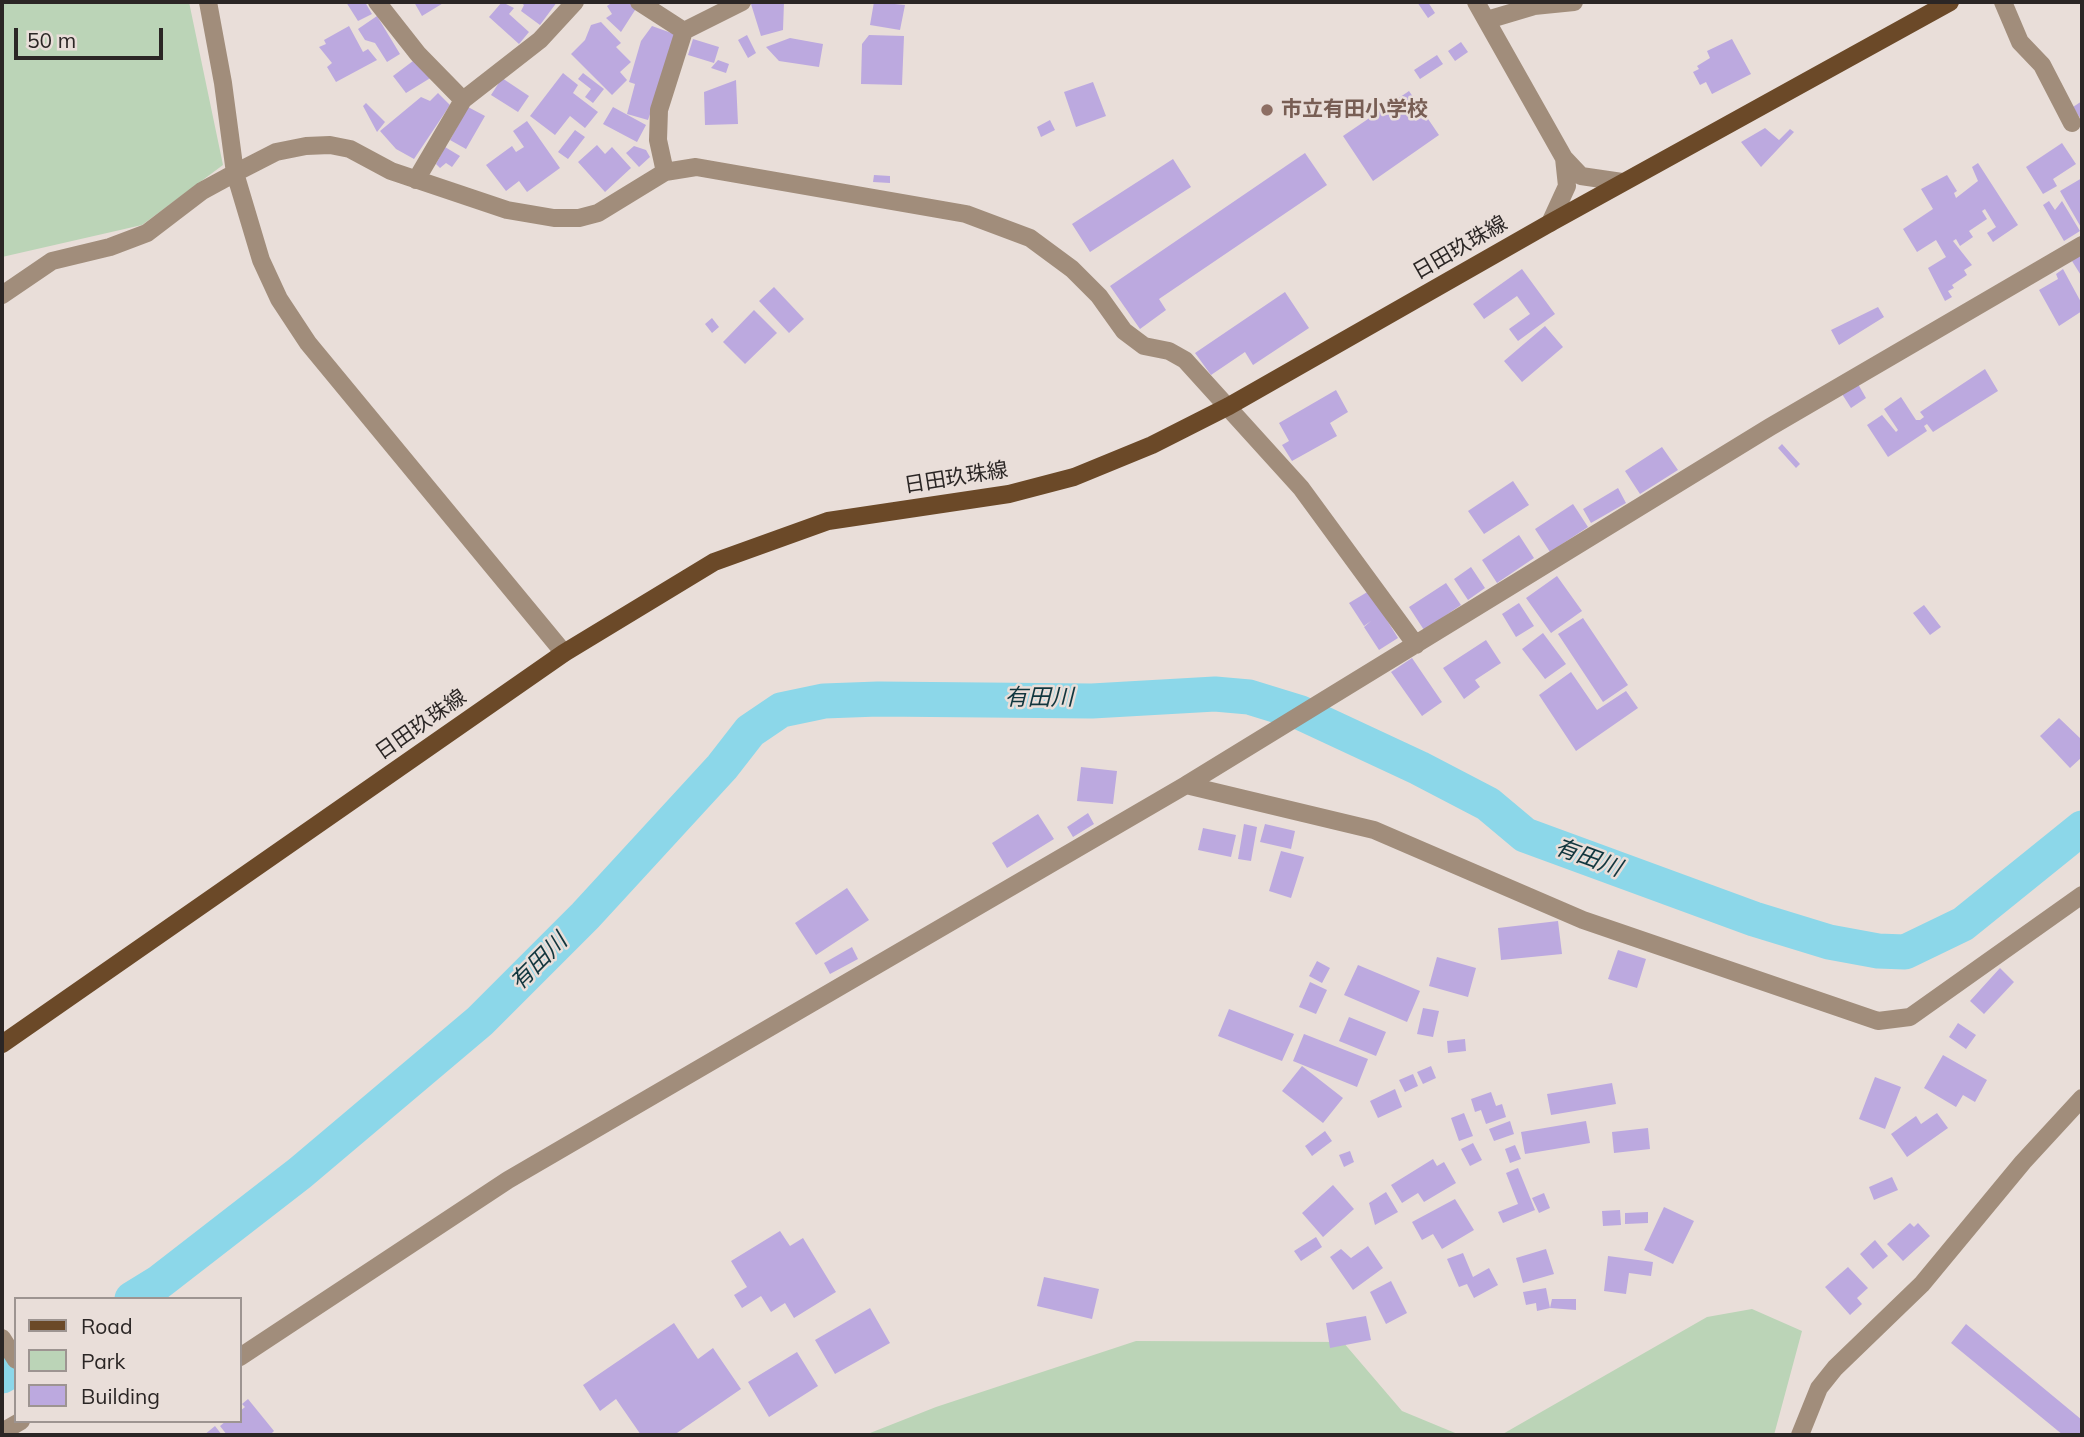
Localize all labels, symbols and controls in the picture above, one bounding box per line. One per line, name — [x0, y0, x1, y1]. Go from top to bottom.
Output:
scale bar — [18, 14, 166, 58]
text: 50 m — [27, 27, 76, 53]
place label: 市立有田小学校 — [1281, 97, 1428, 123]
marker: 市立有田小学校 — [1259, 102, 1275, 118]
street label: 日田玖珠線 — [1408, 211, 1512, 285]
street label: 日田玖珠線 — [902, 457, 1010, 499]
water label: 有田川 — [1005, 684, 1073, 712]
street label: 日田玖珠線 — [371, 685, 471, 765]
water label: 有田川 — [1551, 833, 1625, 883]
water label: 有田川 — [505, 928, 573, 996]
legend — [14, 1297, 242, 1423]
text: Road — [81, 1313, 132, 1339]
text: Park — [81, 1348, 125, 1374]
text: Building — [81, 1383, 160, 1409]

